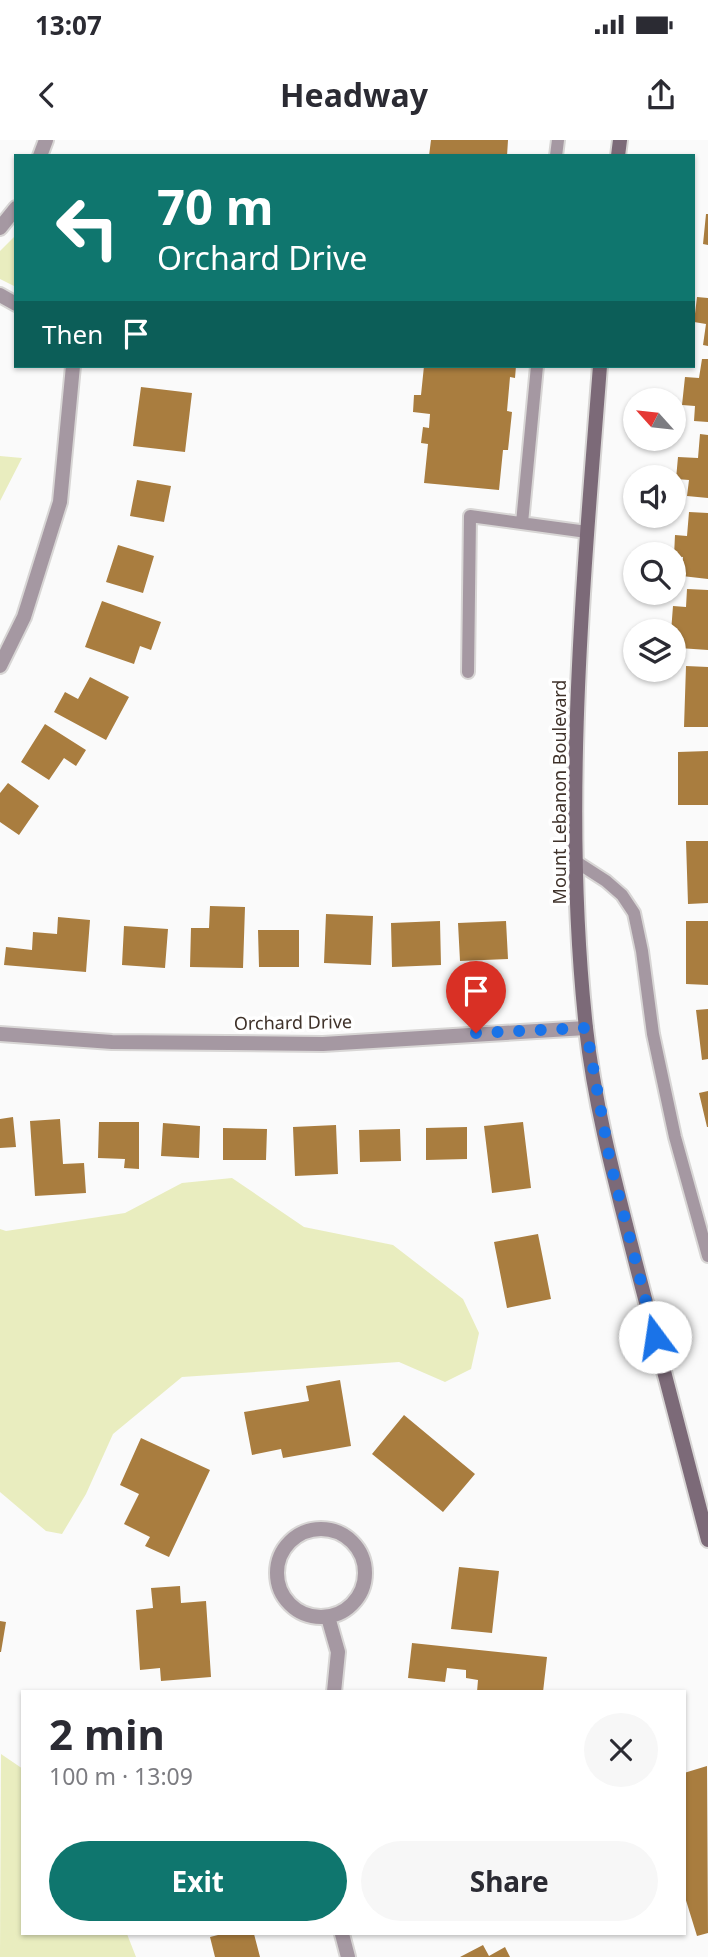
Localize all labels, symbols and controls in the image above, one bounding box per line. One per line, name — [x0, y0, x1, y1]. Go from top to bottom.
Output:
text: 13:07 — [35, 7, 102, 43]
text: Headway — [280, 73, 428, 116]
icon: back — [28, 76, 66, 114]
icon: share — [642, 76, 680, 114]
text: 70 m — [157, 173, 274, 239]
icon: left — [42, 182, 133, 273]
text: Orchard Drive — [157, 236, 367, 279]
icon: arrive — [117, 315, 155, 353]
text: Then — [42, 316, 103, 352]
north arrow — [623, 388, 686, 452]
map controls — [623, 388, 686, 682]
button: sound — [623, 465, 686, 528]
button: search — [623, 542, 686, 605]
button: layers — [623, 619, 686, 682]
street label: Mount Lebanon Boulevard — [547, 680, 571, 904]
pin — [446, 961, 506, 1033]
icon: arrive — [457, 972, 495, 1010]
street label: Orchard Drive — [234, 1009, 352, 1035]
position arrow — [618, 1300, 692, 1374]
text: 2 min — [49, 1705, 165, 1762]
button: close — [584, 1713, 658, 1787]
text: 100 m · 13:09 — [49, 1760, 193, 1792]
button: Exit — [49, 1841, 347, 1921]
button: Share — [361, 1841, 658, 1921]

